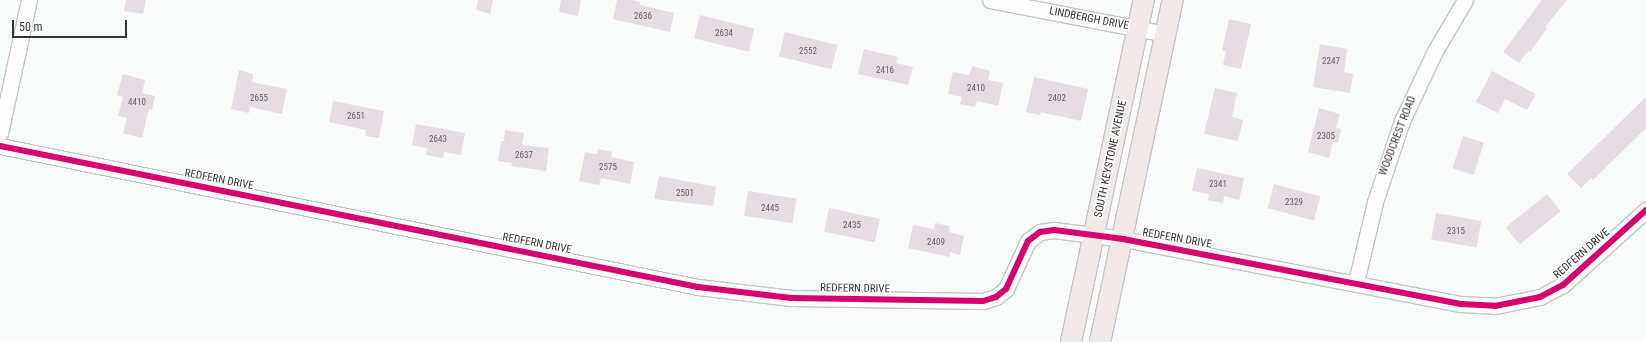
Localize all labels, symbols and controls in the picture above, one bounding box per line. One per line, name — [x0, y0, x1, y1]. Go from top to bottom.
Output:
street label: LINDBERGH DRIVE — [1048, 5, 1130, 33]
house number: 2636 — [634, 11, 652, 21]
scale bar — [14, 12, 129, 38]
text: 50 m — [19, 20, 43, 34]
house number: 2634 — [715, 28, 733, 38]
house number: 2552 — [799, 46, 817, 56]
house number: 2247 — [1322, 56, 1340, 66]
house number: 2416 — [876, 65, 894, 75]
house number: 2410 — [967, 83, 985, 93]
house number: 2655 — [250, 93, 268, 103]
house number: 2402 — [1048, 93, 1066, 103]
street label: WOODCREST ROAD — [1377, 94, 1419, 178]
house number: 4410 — [128, 97, 146, 107]
street label: SOUTH KEYSTONE AVENUE — [1092, 99, 1130, 219]
house number: 2651 — [347, 111, 365, 121]
house number: 2305 — [1317, 131, 1335, 141]
house number: 2643 — [429, 134, 447, 144]
house number: 2637 — [515, 150, 533, 160]
house number: 2575 — [599, 162, 617, 172]
street label: REDFERN DRIVE — [183, 167, 255, 193]
house number: 2341 — [1209, 179, 1227, 189]
house number: 2501 — [676, 188, 694, 198]
house number: 2329 — [1285, 197, 1303, 207]
house number: 2445 — [761, 203, 779, 213]
house number: 2435 — [843, 220, 861, 230]
street label: REDFERN DRIVE — [1141, 226, 1213, 252]
house number: 2315 — [1447, 226, 1465, 236]
street label: REDFERN DRIVE — [1551, 226, 1613, 282]
street label: REDFERN DRIVE — [501, 231, 573, 257]
house number: 2409 — [927, 237, 945, 247]
street label: REDFERN DRIVE — [820, 282, 890, 296]

